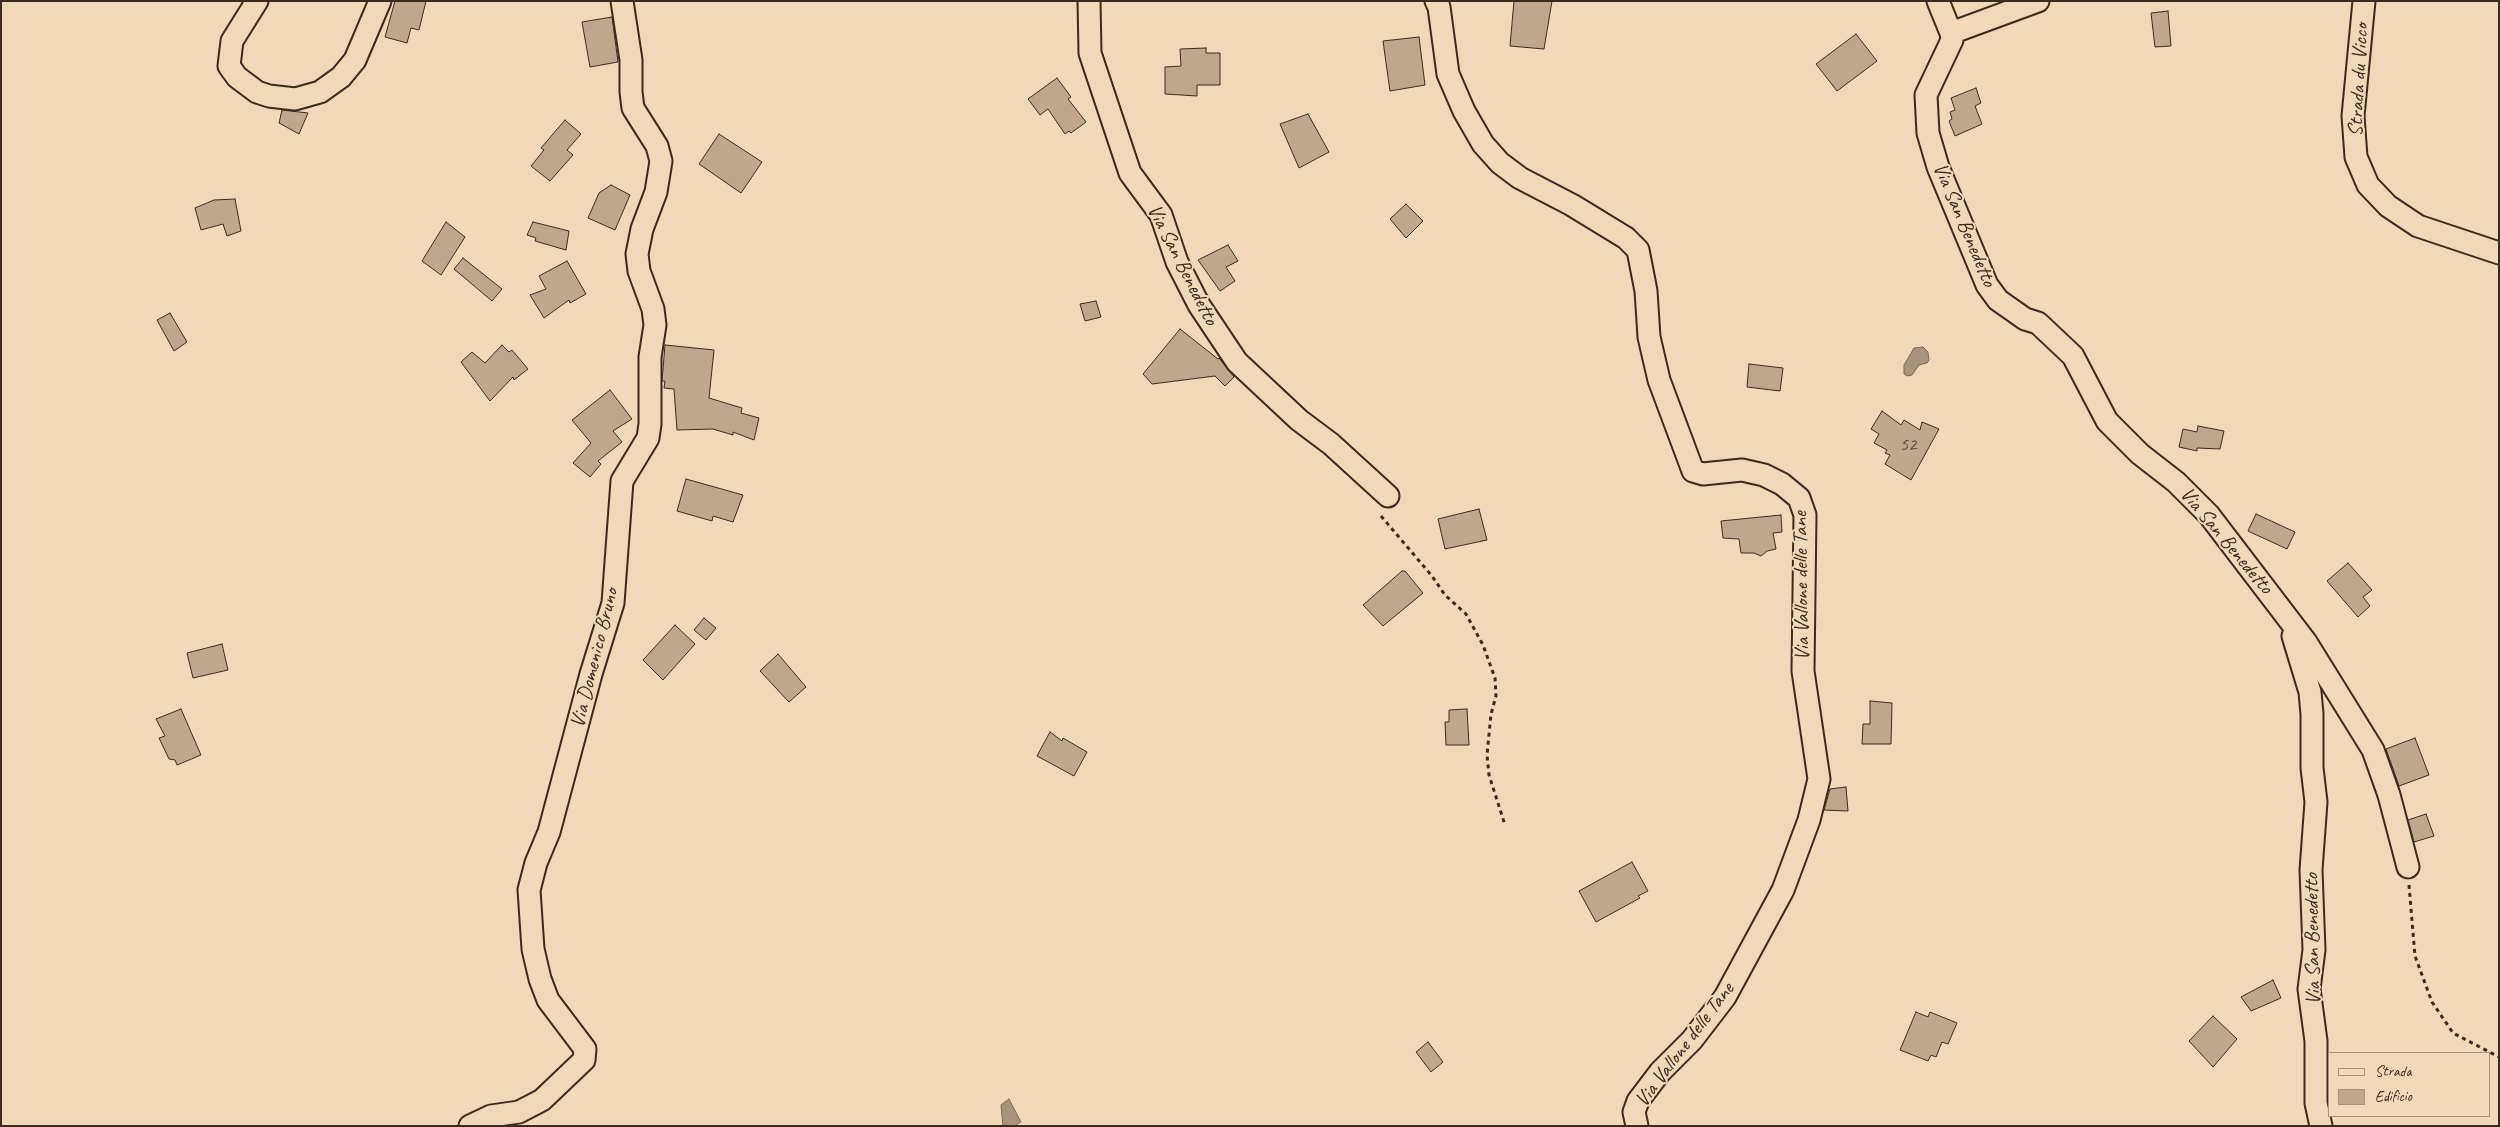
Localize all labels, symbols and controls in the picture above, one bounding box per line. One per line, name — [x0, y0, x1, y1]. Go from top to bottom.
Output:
street label: Strada du Vicco — [2343, 23, 2375, 137]
street label: Via San Benedetto — [1927, 159, 2001, 291]
street label: Via San Benedetto — [1141, 201, 1223, 329]
house number: 52 — [1899, 434, 1917, 456]
street label: Via San Benedetto — [2174, 482, 2278, 600]
street label: Via Vallone delle Tane — [1788, 511, 1816, 661]
street label: Via Domenico Bruno — [565, 586, 625, 730]
street label: Via San Benedetto — [2299, 873, 2327, 1005]
street label: Via Vallone delle Tane — [1630, 978, 1740, 1112]
legend — [2328, 1052, 2490, 1117]
text: Strada — [2375, 1062, 2411, 1081]
text: Edificio — [2375, 1087, 2412, 1106]

